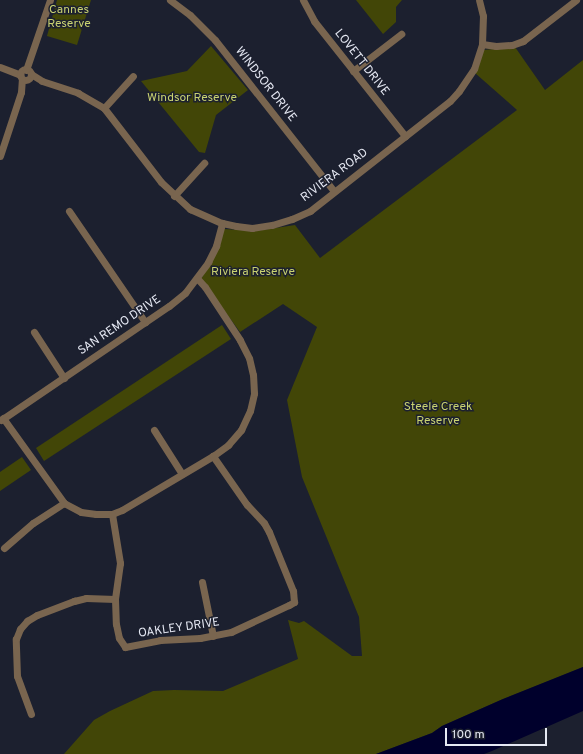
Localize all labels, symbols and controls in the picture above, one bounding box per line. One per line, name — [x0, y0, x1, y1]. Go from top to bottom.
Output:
park label: Cannes Reserve — [47, 4, 91, 32]
street label: LOVETT DRIVE — [330, 27, 392, 99]
street label: WINDSOR DRIVE — [231, 45, 299, 125]
park label: Windsor Reserve — [147, 92, 237, 106]
street label: RIVIERA ROAD — [299, 146, 371, 206]
park label: Riviera Reserve — [211, 266, 295, 280]
street label: SAN REMO DRIVE — [76, 293, 164, 359]
park label: Steele Creek Reserve — [404, 401, 472, 429]
street label: OAKLEY DRIVE — [137, 616, 221, 642]
scale bar — [447, 720, 549, 746]
text: 100 m — [452, 727, 485, 743]

